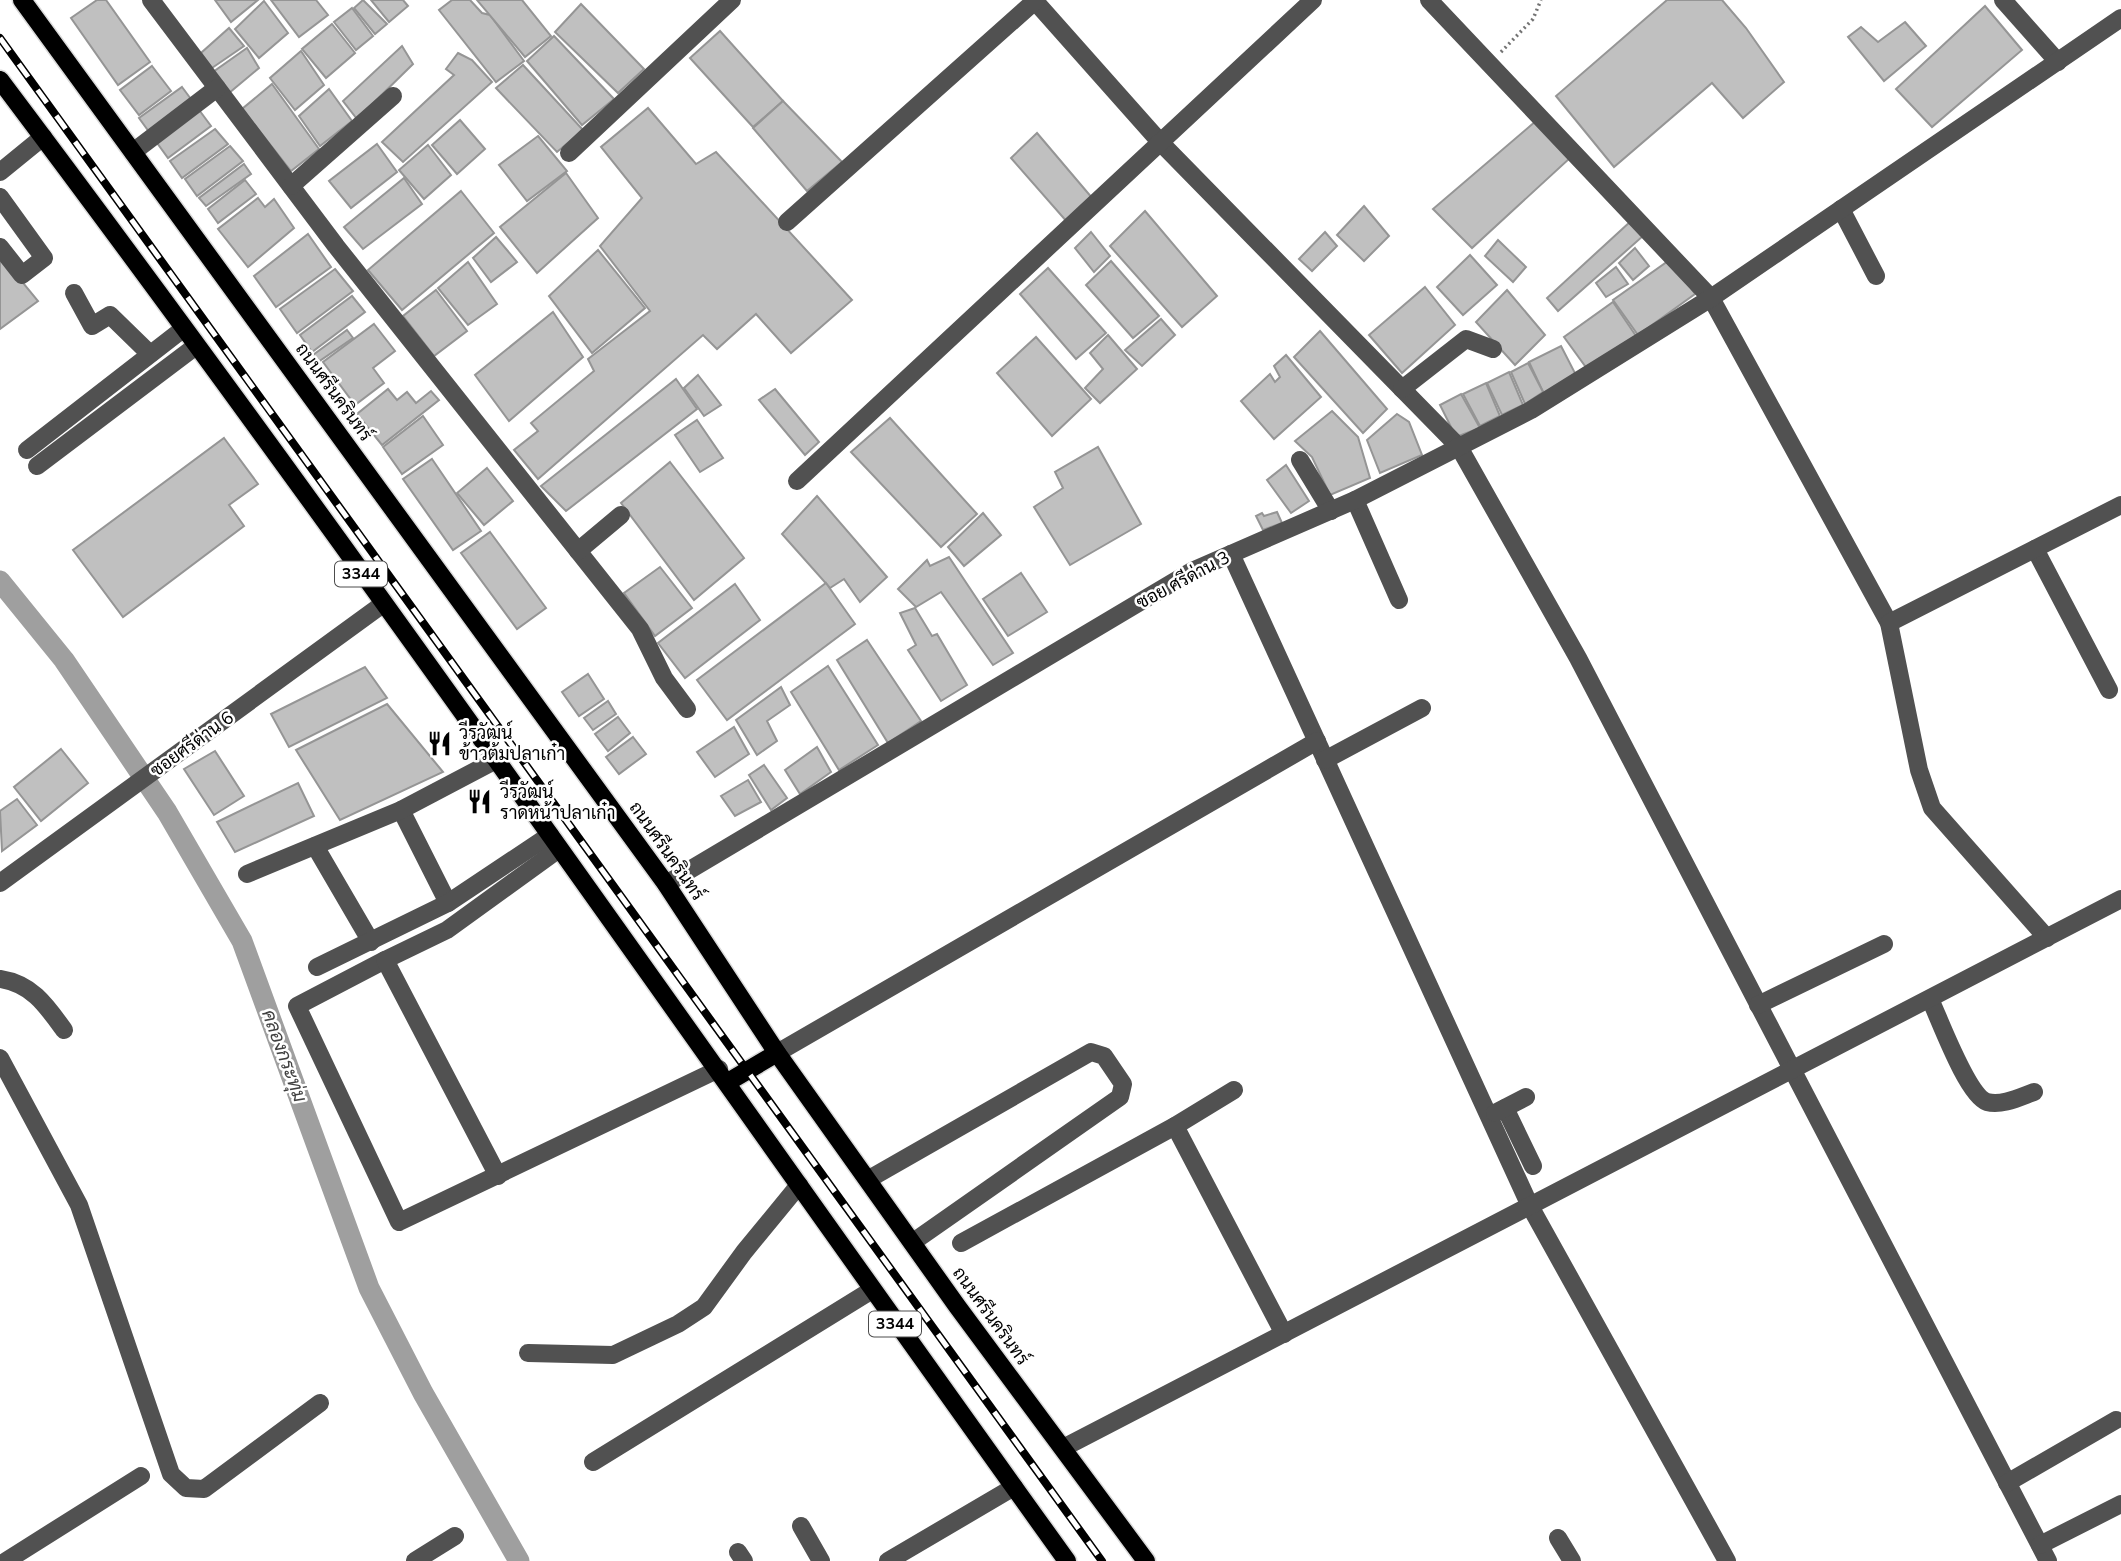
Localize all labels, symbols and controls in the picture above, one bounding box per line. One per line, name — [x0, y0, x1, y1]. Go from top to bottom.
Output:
street label: ถนนศรีนครินทร์ — [290, 337, 379, 446]
street label: ซอย ศรีด่าน 3 — [1132, 544, 1234, 615]
road number: 3344 — [335, 562, 387, 586]
street label: ซอยศรีด่าน 6 — [145, 705, 239, 782]
place label: วีรวัฒน์ ข้าวต้มปลาเก๋า — [458, 720, 565, 766]
restaurant icon: วีรวัฒน์ ข้าวต้มปลาเก๋า — [425, 729, 453, 757]
place label: วีรวัฒน์ ราดหน้าปลาเก๋า — [499, 779, 615, 825]
restaurant icon: วีรวัฒน์ ราดหน้าปลาเก๋า — [466, 788, 494, 816]
street label: ถนนศรีนครินทร์ — [624, 796, 711, 906]
water label: คลองกระทุ่ม — [255, 1006, 313, 1106]
street label: ถนนศรีนครินทร์ — [947, 1261, 1036, 1370]
road number: 3344 — [869, 1312, 921, 1336]

